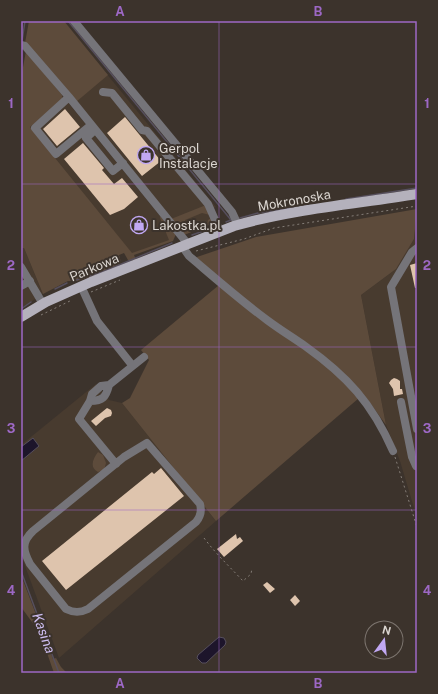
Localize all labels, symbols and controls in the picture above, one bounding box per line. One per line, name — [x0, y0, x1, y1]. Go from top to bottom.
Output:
text: A — [115, 4, 125, 19]
text: B — [314, 4, 323, 19]
text: 1 — [8, 96, 14, 111]
text: 1 — [424, 96, 430, 111]
place label: Gerpol Instalacje — [159, 141, 218, 171]
shop icon: Gerpol Instalacje — [136, 145, 156, 165]
street label: Mokronoska — [256, 187, 332, 214]
shop icon: Lakostka.pl — [129, 215, 149, 235]
place label: Lakostka.pl — [152, 218, 221, 233]
street label: Parkowa — [67, 250, 121, 284]
text: 2 — [7, 258, 15, 273]
text: 2 — [423, 258, 431, 273]
text: 3 — [7, 421, 16, 436]
text: 3 — [423, 421, 432, 436]
text: 4 — [7, 583, 16, 598]
text: 4 — [423, 583, 432, 598]
water label: Kasina — [29, 611, 59, 655]
north arrow — [364, 620, 404, 660]
text: N — [381, 623, 392, 637]
text: A — [115, 676, 125, 691]
text: B — [314, 676, 323, 691]

